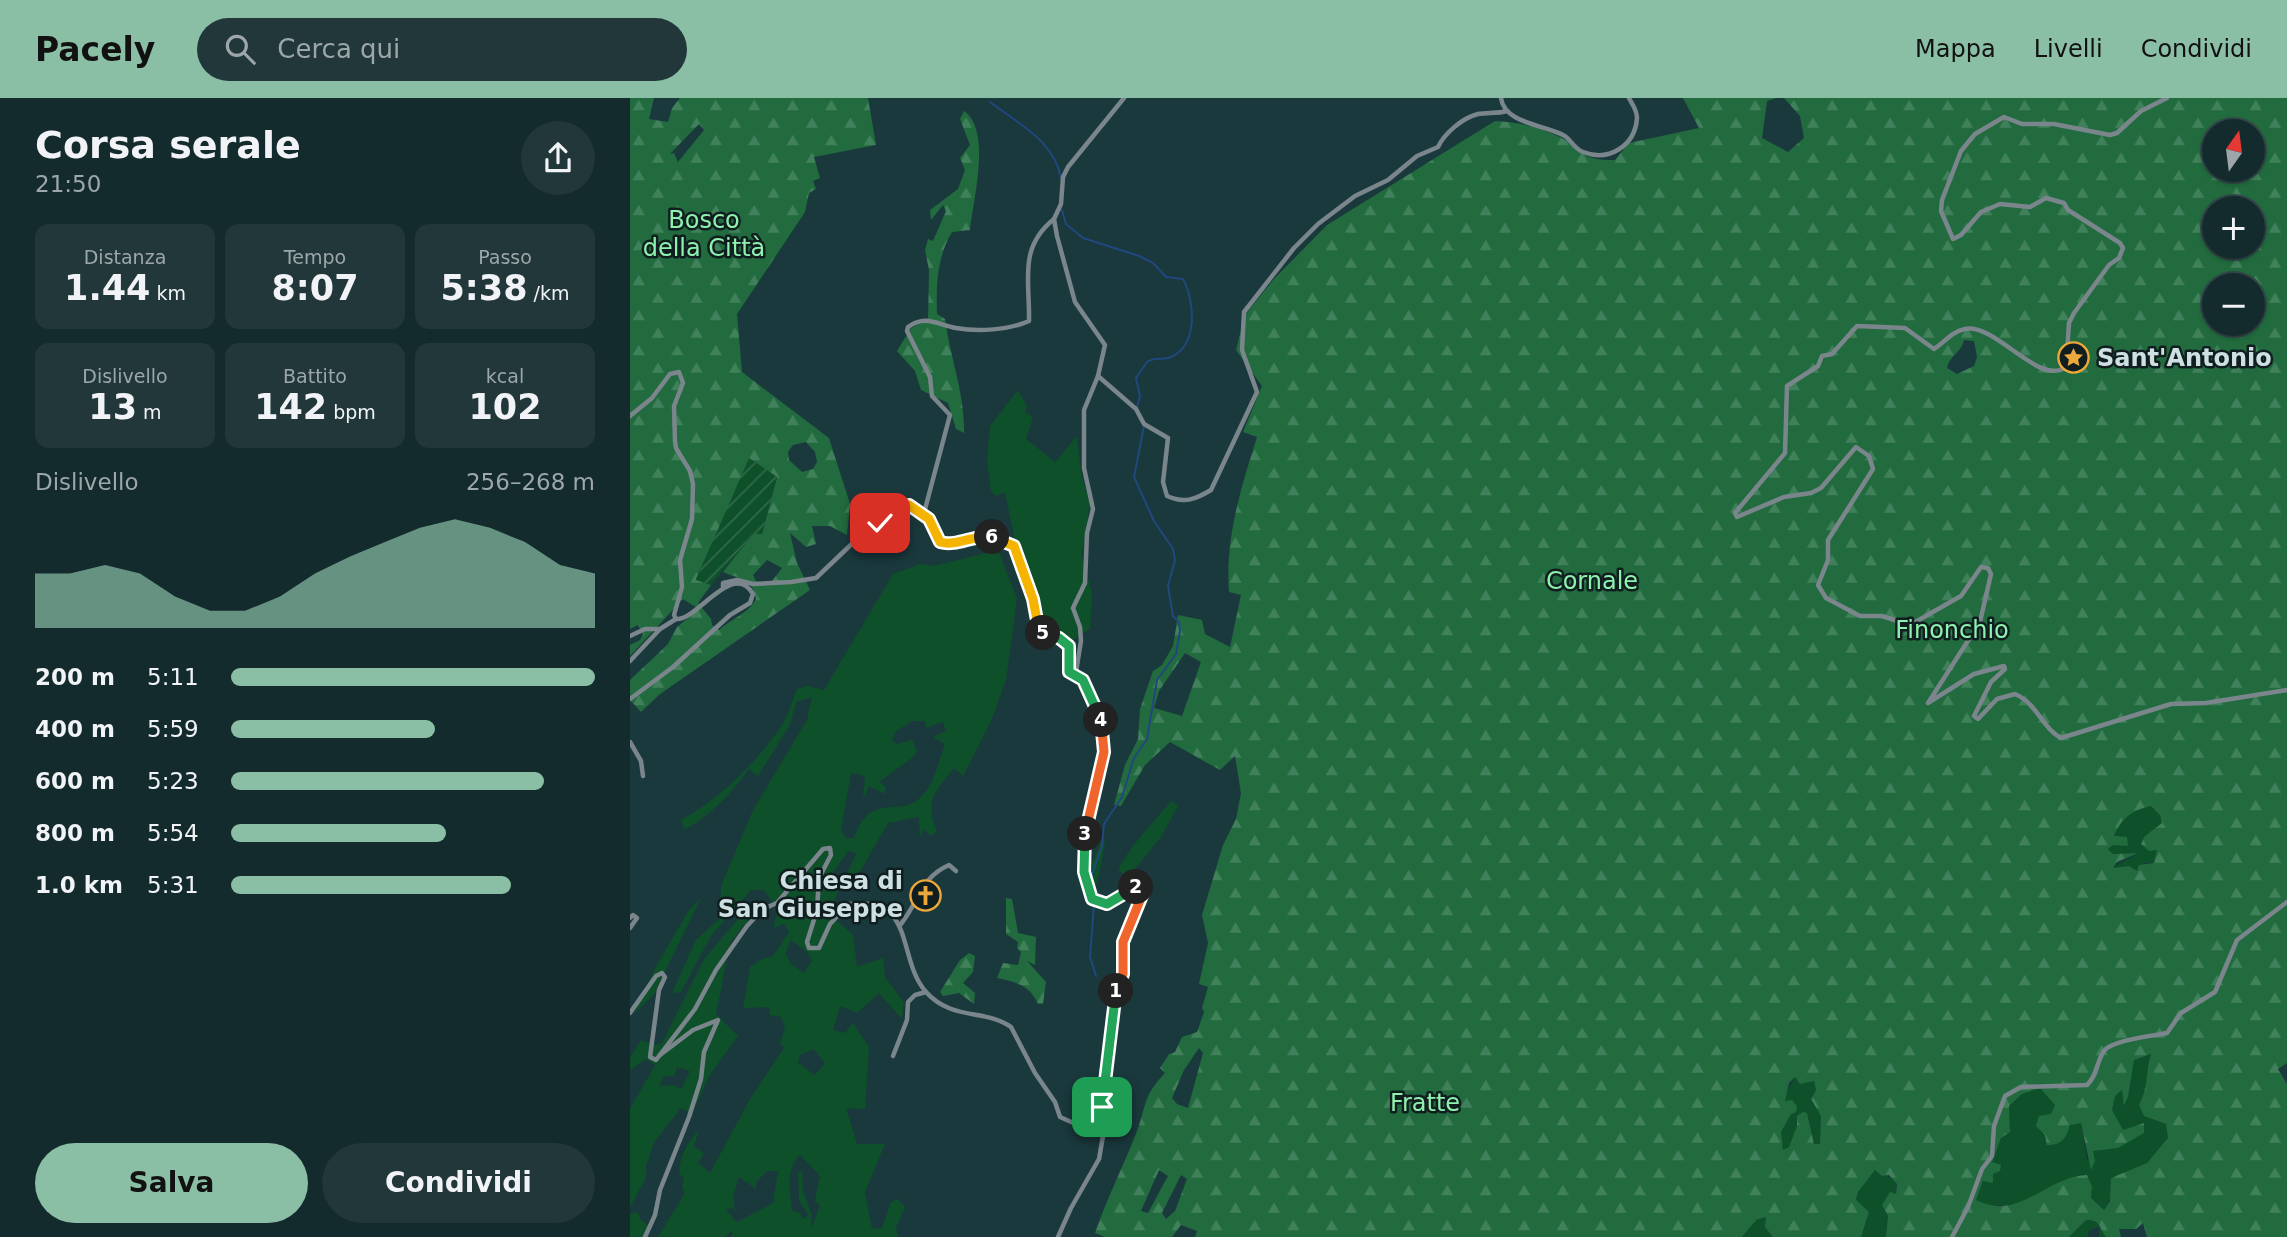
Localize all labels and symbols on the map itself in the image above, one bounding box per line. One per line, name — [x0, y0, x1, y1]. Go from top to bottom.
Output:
north arrow — [2202, 119, 2264, 182]
park label: Bosco della Città — [643, 206, 765, 262]
place icon: Sant'Antonio — [2057, 341, 2091, 375]
place label: Sant'Antonio — [2097, 344, 2272, 372]
pin — [850, 493, 910, 553]
pin: 6 — [974, 520, 1010, 555]
park label: Cornale — [1546, 567, 1638, 595]
pin: 5 — [1026, 616, 1060, 650]
park label: Finonchio — [1895, 616, 2009, 644]
pin: 4 — [1084, 702, 1119, 738]
pin: 3 — [1068, 816, 1102, 852]
place label: Chiesa di San Giuseppe — [718, 867, 903, 923]
pin: 2 — [1119, 870, 1154, 904]
church icon: Chiesa di San Giuseppe — [909, 878, 943, 912]
pin: 1 — [1098, 974, 1134, 1008]
pin — [1072, 1077, 1132, 1137]
park label: Fratte — [1390, 1089, 1460, 1117]

